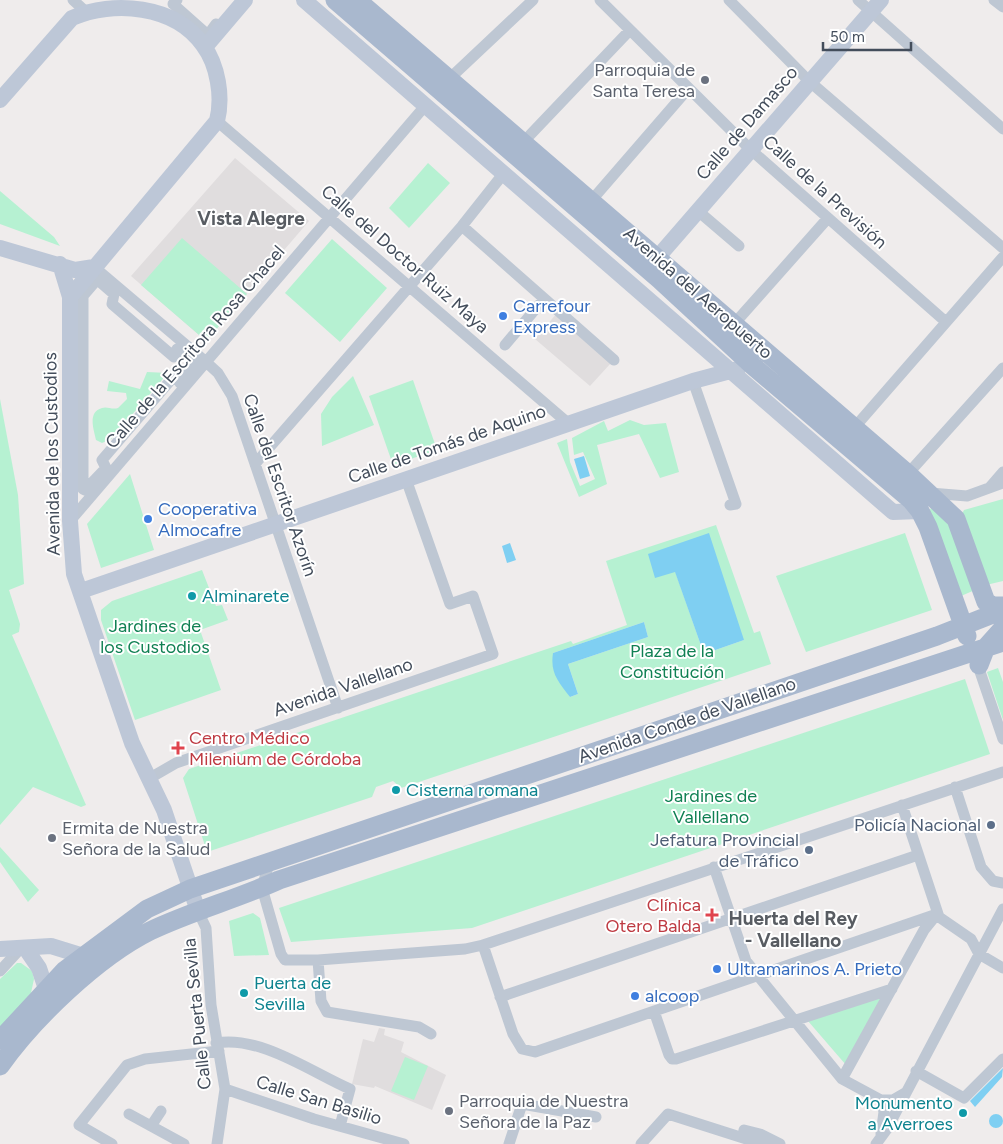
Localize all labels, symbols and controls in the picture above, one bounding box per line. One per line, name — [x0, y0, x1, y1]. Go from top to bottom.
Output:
scale bar — [823, 20, 910, 52]
text: 50 m — [830, 28, 865, 46]
place label: Parroquia de Santa Teresa — [592, 59, 695, 102]
street label: Calle de Damasco — [692, 62, 802, 184]
marker: Parroquia de Santa Teresa — [699, 74, 711, 86]
street label: Calle de la Previsión — [758, 131, 892, 253]
street label: Calle del Doctor Ruiz Maya — [317, 180, 493, 338]
district label: Vista Alegre — [197, 207, 305, 230]
street label: Avenida del Aeropuerto — [619, 222, 777, 364]
street label: Calle de la Escritora Rosa Chacel — [101, 241, 289, 453]
place label: Carrefour Express — [513, 295, 590, 338]
marker: Carrefour Express — [497, 310, 509, 322]
street label: Avenida de los Custodios — [39, 352, 65, 556]
street label: Calle del Escritor Azorín — [238, 391, 322, 579]
street label: Calle de Tomás de Aquino — [345, 400, 549, 488]
place label: Cooperativa Almocafre — [158, 498, 257, 541]
marker: Cooperativa Almocafre — [142, 513, 154, 525]
place label: Alminarete — [202, 585, 290, 607]
marker: Alminarete — [186, 590, 198, 602]
park label: Jardines de los Custodios — [100, 615, 210, 658]
park label: Plaza de la Constitución — [620, 640, 724, 683]
street label: Avenida Vallellano — [271, 653, 415, 721]
street label: Avenida Conde de Vallellano — [575, 672, 799, 768]
place label: Centro Médico Milenium de Córdoba — [189, 727, 361, 770]
marker: Centro Médico Milenium de Córdoba — [171, 741, 185, 755]
place label: Cisterna romana — [406, 779, 538, 801]
marker: Cisterna romana — [390, 784, 402, 796]
park label: Jardines de Vallellano — [665, 785, 757, 828]
place label: Policía Nacional — [854, 814, 981, 836]
place label: Ermita de Nuestra Señora de la Salud — [62, 817, 210, 860]
marker: Policía Nacional — [985, 819, 997, 831]
place label: Jefatura Provincial de Tráfico — [650, 829, 799, 872]
marker: Ermita de Nuestra Señora de la Salud — [46, 832, 58, 844]
marker: Jefatura Provincial de Tráfico — [803, 844, 815, 856]
place label: Clínica Otero Balda — [606, 894, 701, 937]
district label: Huerta del Rey - Vallellano — [728, 907, 858, 952]
marker: Clínica Otero Balda — [705, 908, 719, 922]
street label: Calle Puerta Sevilla — [178, 937, 216, 1091]
place label: Ultramarinos A. Prieto — [727, 958, 902, 980]
marker: Ultramarinos A. Prieto — [711, 963, 723, 975]
place label: Puerta de Sevilla — [254, 972, 331, 1015]
place label: alcoop — [645, 985, 699, 1007]
marker: Puerta de Sevilla — [238, 987, 250, 999]
marker: alcoop — [629, 990, 641, 1002]
street label: Calle San Basilio — [253, 1070, 385, 1130]
place label: Parroquia de Nuestra Señora de la Paz — [459, 1090, 628, 1133]
place label: Monumento a Averroes — [855, 1092, 953, 1135]
marker: Parroquia de Nuestra Señora de la Paz — [443, 1105, 455, 1117]
marker: Monumento a Averroes — [957, 1107, 969, 1119]

